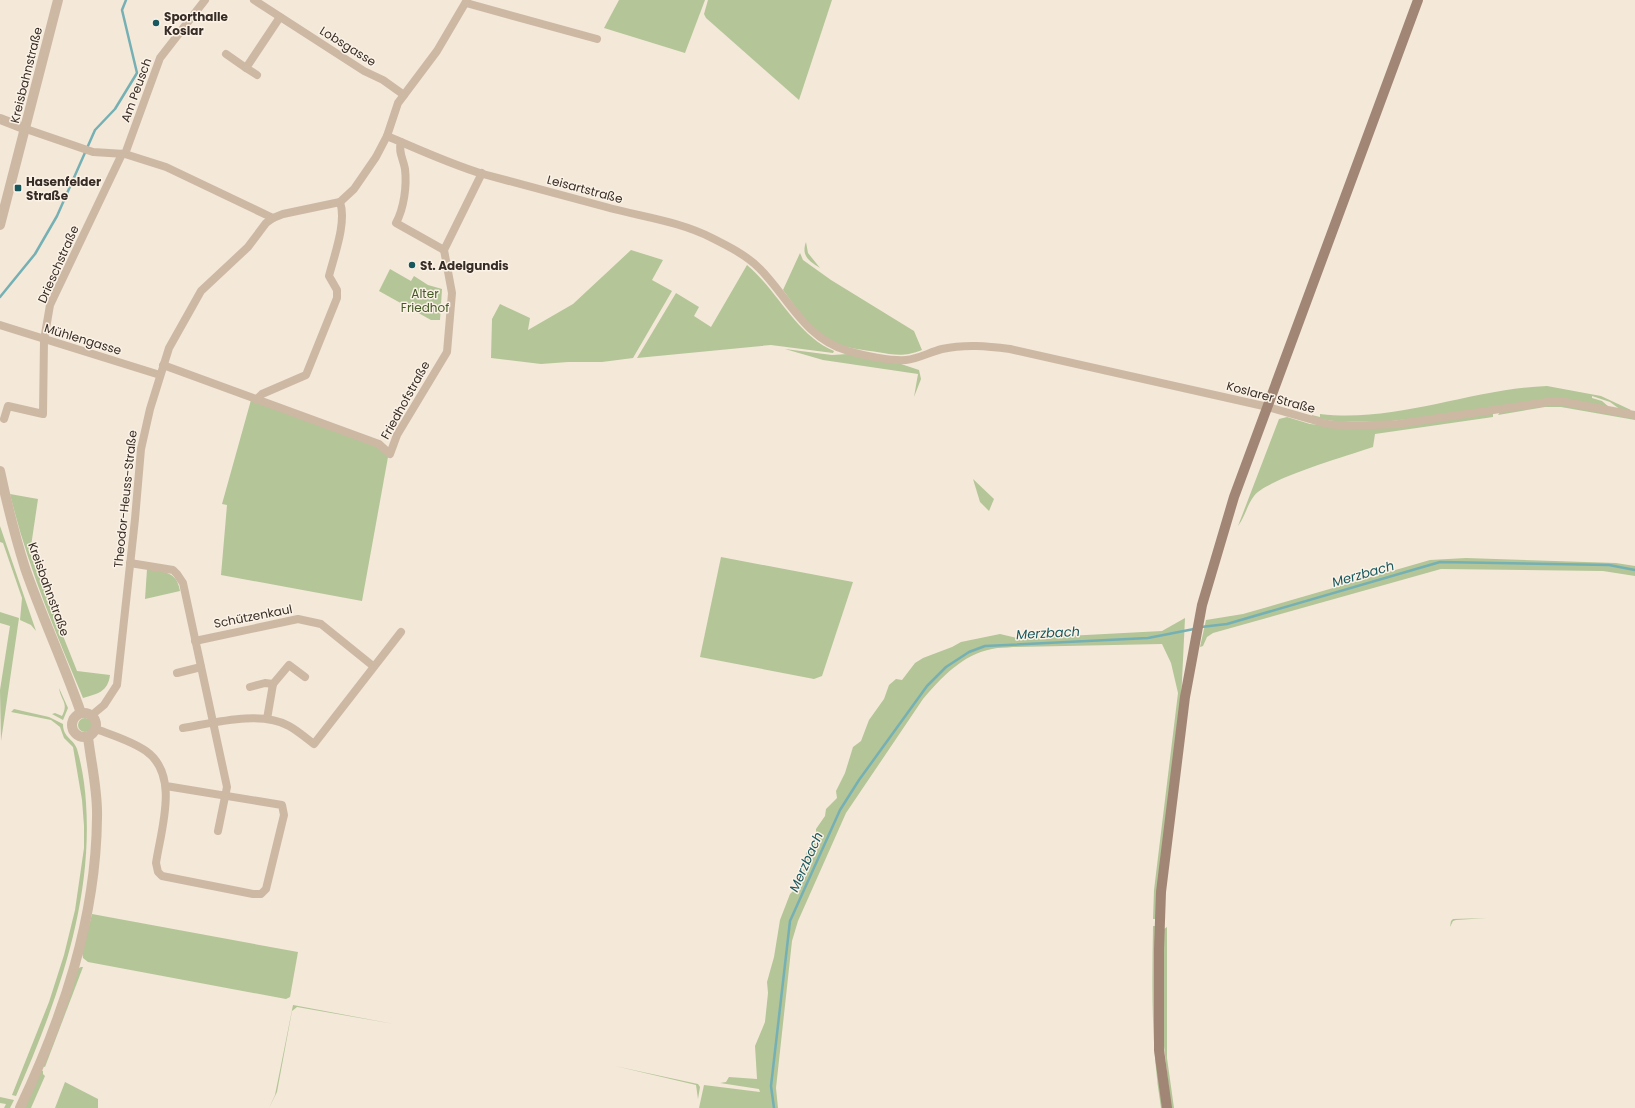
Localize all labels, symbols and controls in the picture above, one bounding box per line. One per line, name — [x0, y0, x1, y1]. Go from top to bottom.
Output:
place label: Sporthalle Koslar — [164, 8, 228, 39]
marker: Sporthalle Koslar — [151, 18, 161, 28]
street label: Lobsgasse — [317, 22, 379, 70]
street label: Kreisbahnstraße — [6, 25, 46, 125]
street label: Am Peusch — [117, 56, 155, 124]
street label: Leisartstraße — [545, 171, 625, 207]
place label: Hasenfelder Straße — [26, 173, 101, 204]
marker: Hasenfelder Straße — [13, 183, 23, 193]
street label: Drieschstraße — [33, 222, 83, 306]
place label: St. Adelgundis — [420, 257, 509, 274]
marker: St. Adelgundis — [407, 260, 417, 270]
park label: Alter Friedhof — [401, 285, 449, 316]
street label: Mühlengasse — [42, 319, 124, 359]
street label: Friedhofstraße — [376, 358, 434, 442]
street label: Koslarer Straße — [1225, 377, 1317, 417]
street label: Theodor-Heuss-Straße — [109, 429, 141, 569]
street label: Kreisbahnstraße — [24, 540, 74, 638]
water label: Merzbach — [1330, 556, 1396, 592]
street label: Schützenkaul — [212, 600, 294, 632]
water label: Merzbach — [1016, 622, 1080, 644]
water label: Merzbach — [784, 829, 828, 895]

